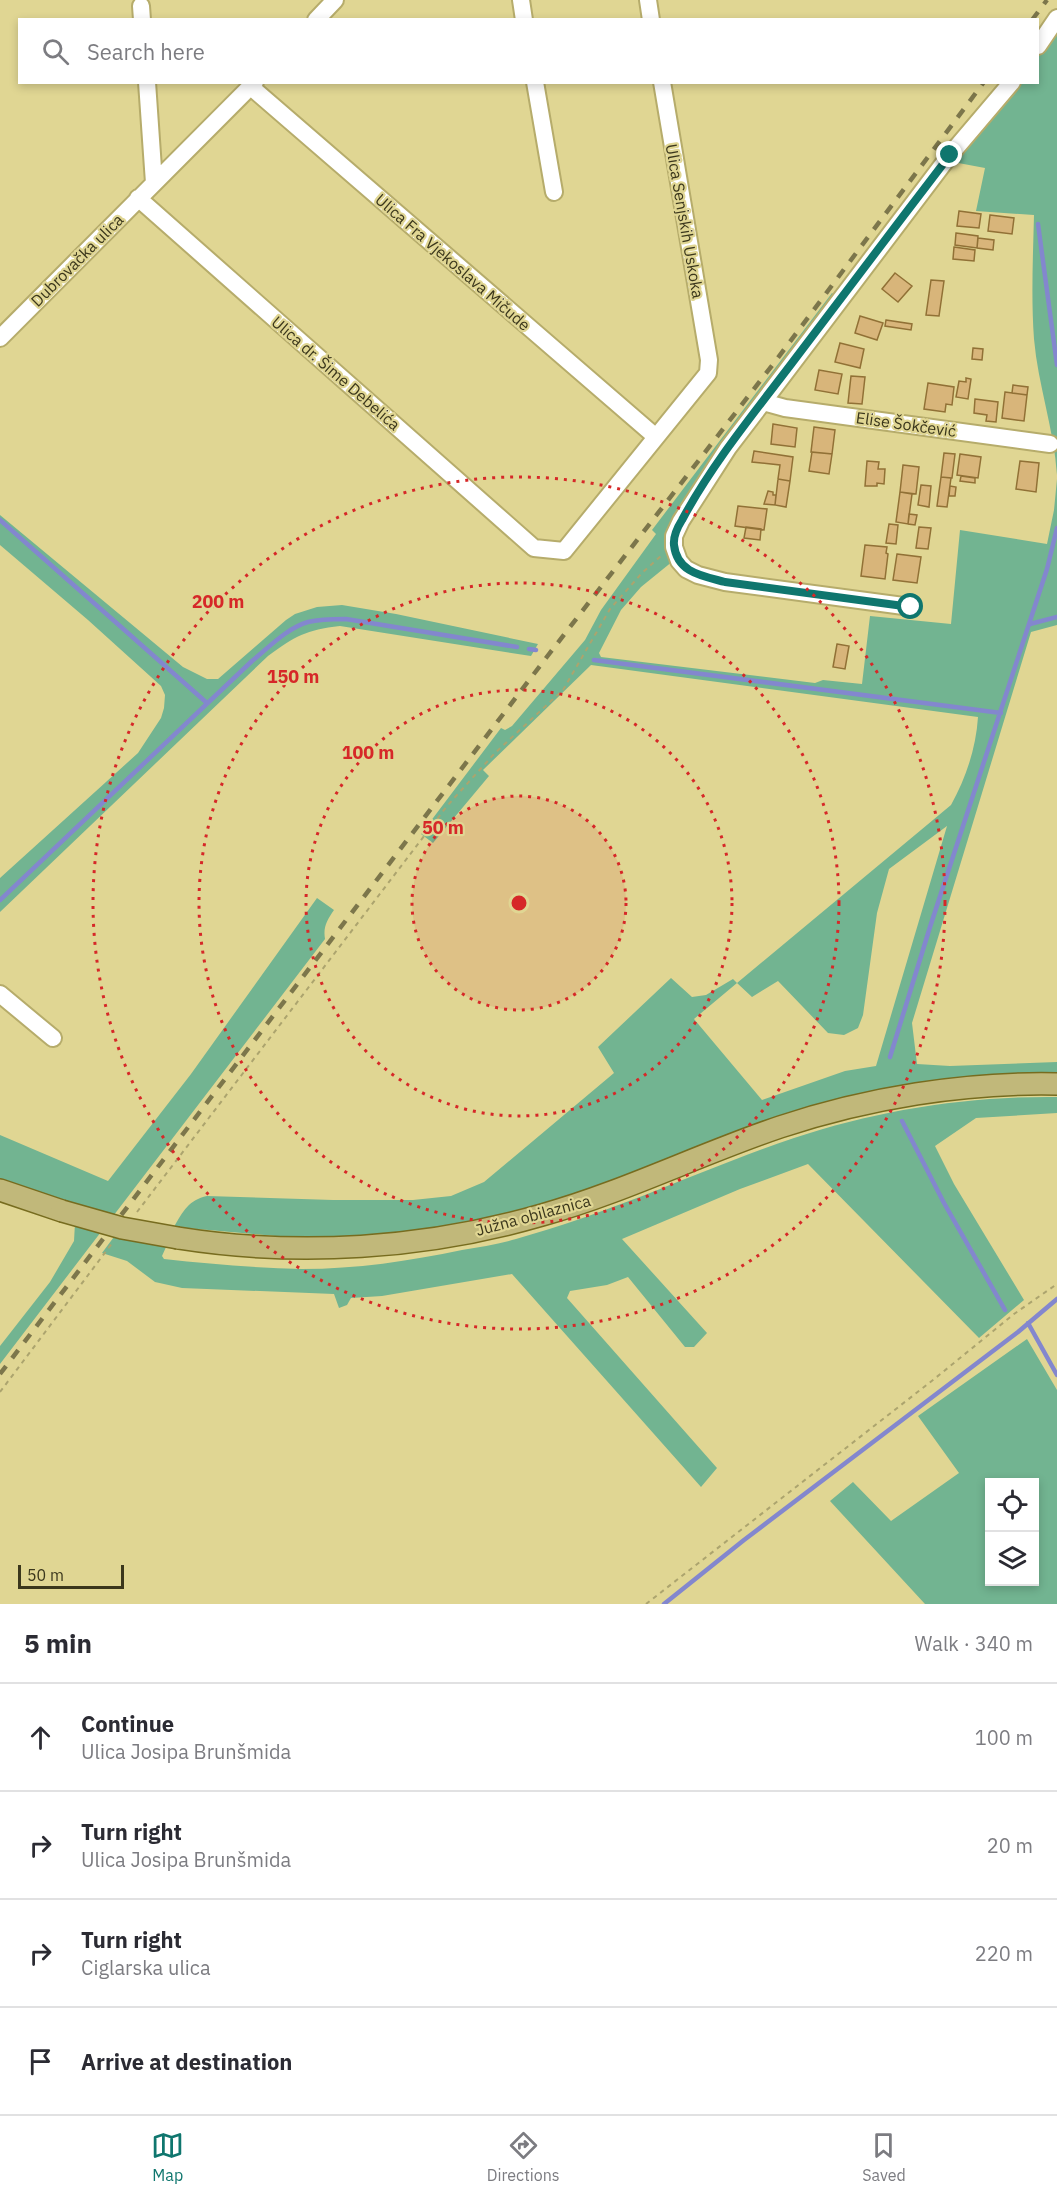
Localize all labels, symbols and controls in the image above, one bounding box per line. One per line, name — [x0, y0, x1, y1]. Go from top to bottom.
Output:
search box — [18, 18, 1039, 84]
icon: search — [39, 35, 72, 68]
text: Search here — [87, 37, 205, 66]
route end — [936, 141, 962, 167]
street label: Ulica Senjskih Uskoka — [662, 142, 709, 300]
street label: Ulica Fra Vjekoslava Mičude — [371, 189, 535, 335]
street label: Dubrovačka ulica — [27, 209, 128, 310]
street label: Ulica dr. Šime Debelića — [268, 311, 405, 435]
street label: Elise Šokčević — [855, 406, 958, 441]
text: 200 m — [192, 590, 244, 613]
route start — [897, 593, 923, 619]
text: 150 m — [267, 665, 319, 688]
text: 100 m — [342, 741, 394, 764]
text: 50 m — [422, 816, 464, 839]
centre of rings — [509, 893, 529, 913]
street label: Južna obilaznica — [473, 1190, 593, 1240]
map controls — [985, 1478, 1039, 1586]
button: locate — [985, 1478, 1039, 1532]
button: layers — [985, 1532, 1039, 1586]
scale bar — [18, 1562, 124, 1590]
text: 50 m — [27, 1565, 64, 1585]
text: 5 min — [24, 1626, 92, 1660]
text: Walk · 340 m — [915, 1630, 1033, 1657]
text: Continue — [81, 1709, 174, 1738]
icon: ahead — [24, 1721, 57, 1754]
text: 100 m — [975, 1724, 1033, 1751]
text: Ulica Josipa Brunšmida — [81, 1738, 291, 1765]
text: Turn right — [81, 1817, 182, 1846]
icon: right — [24, 1829, 57, 1862]
text: 20 m — [987, 1832, 1033, 1859]
text: Ulica Josipa Brunšmida — [81, 1846, 291, 1873]
text: Turn right — [81, 1925, 182, 1954]
icon: right — [24, 1937, 57, 1970]
text: 220 m — [975, 1940, 1033, 1967]
text: Ciglarska ulica — [81, 1954, 211, 1981]
icon: arrive — [24, 2045, 57, 2078]
text: Arrive at destination — [81, 2047, 292, 2076]
tab: Map — [151, 2129, 184, 2185]
tab: Directions — [487, 2129, 560, 2185]
tab: Saved — [862, 2129, 906, 2185]

